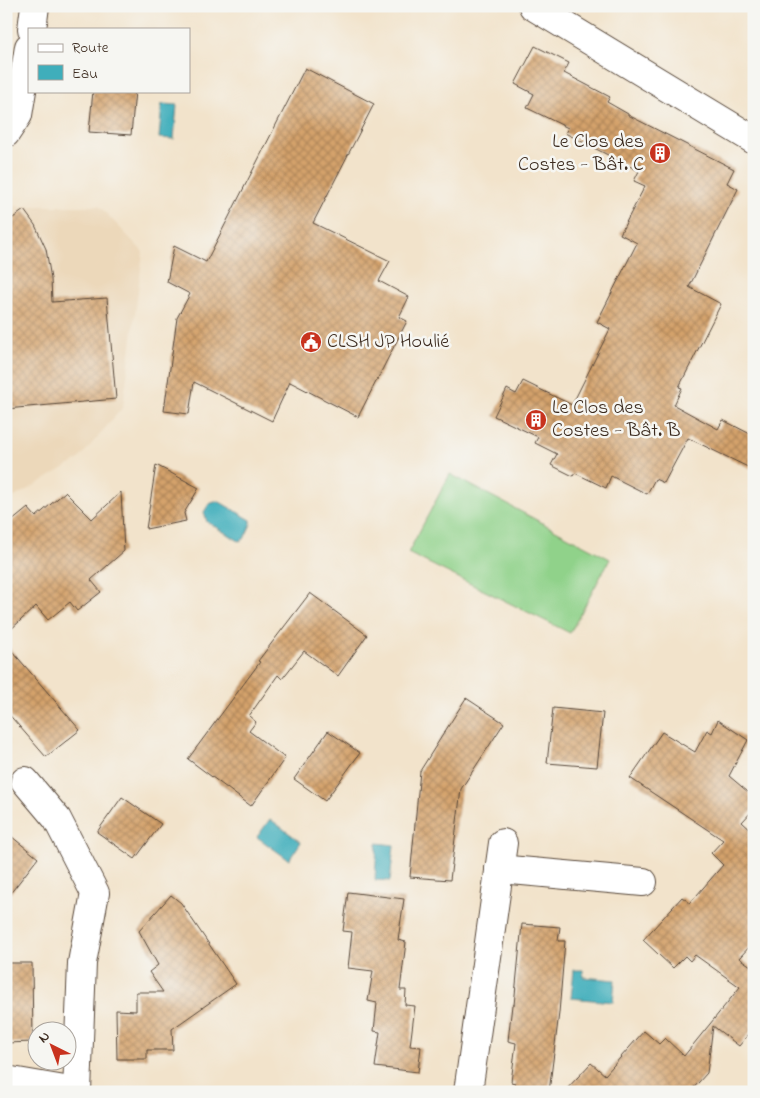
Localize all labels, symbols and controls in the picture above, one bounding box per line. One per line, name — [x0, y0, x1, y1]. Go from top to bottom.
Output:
legend — [28, 28, 190, 92]
text: Route — [72, 37, 109, 59]
text: Eau — [72, 63, 98, 85]
place label: Le Clos des Costes - Bât. C — [518, 128, 644, 180]
building icon: Le Clos des Costes - Bât. C — [648, 141, 672, 165]
place label: CLSH JP Houlié — [327, 328, 449, 357]
public building icon: CLSH JP Houlié — [299, 330, 323, 354]
place label: Le Clos des Costes - Bât. B — [552, 394, 680, 446]
building icon: Le Clos des Costes - Bât. B — [524, 408, 548, 432]
north arrow — [28, 1020, 78, 1070]
text: N — [34, 1026, 55, 1048]

